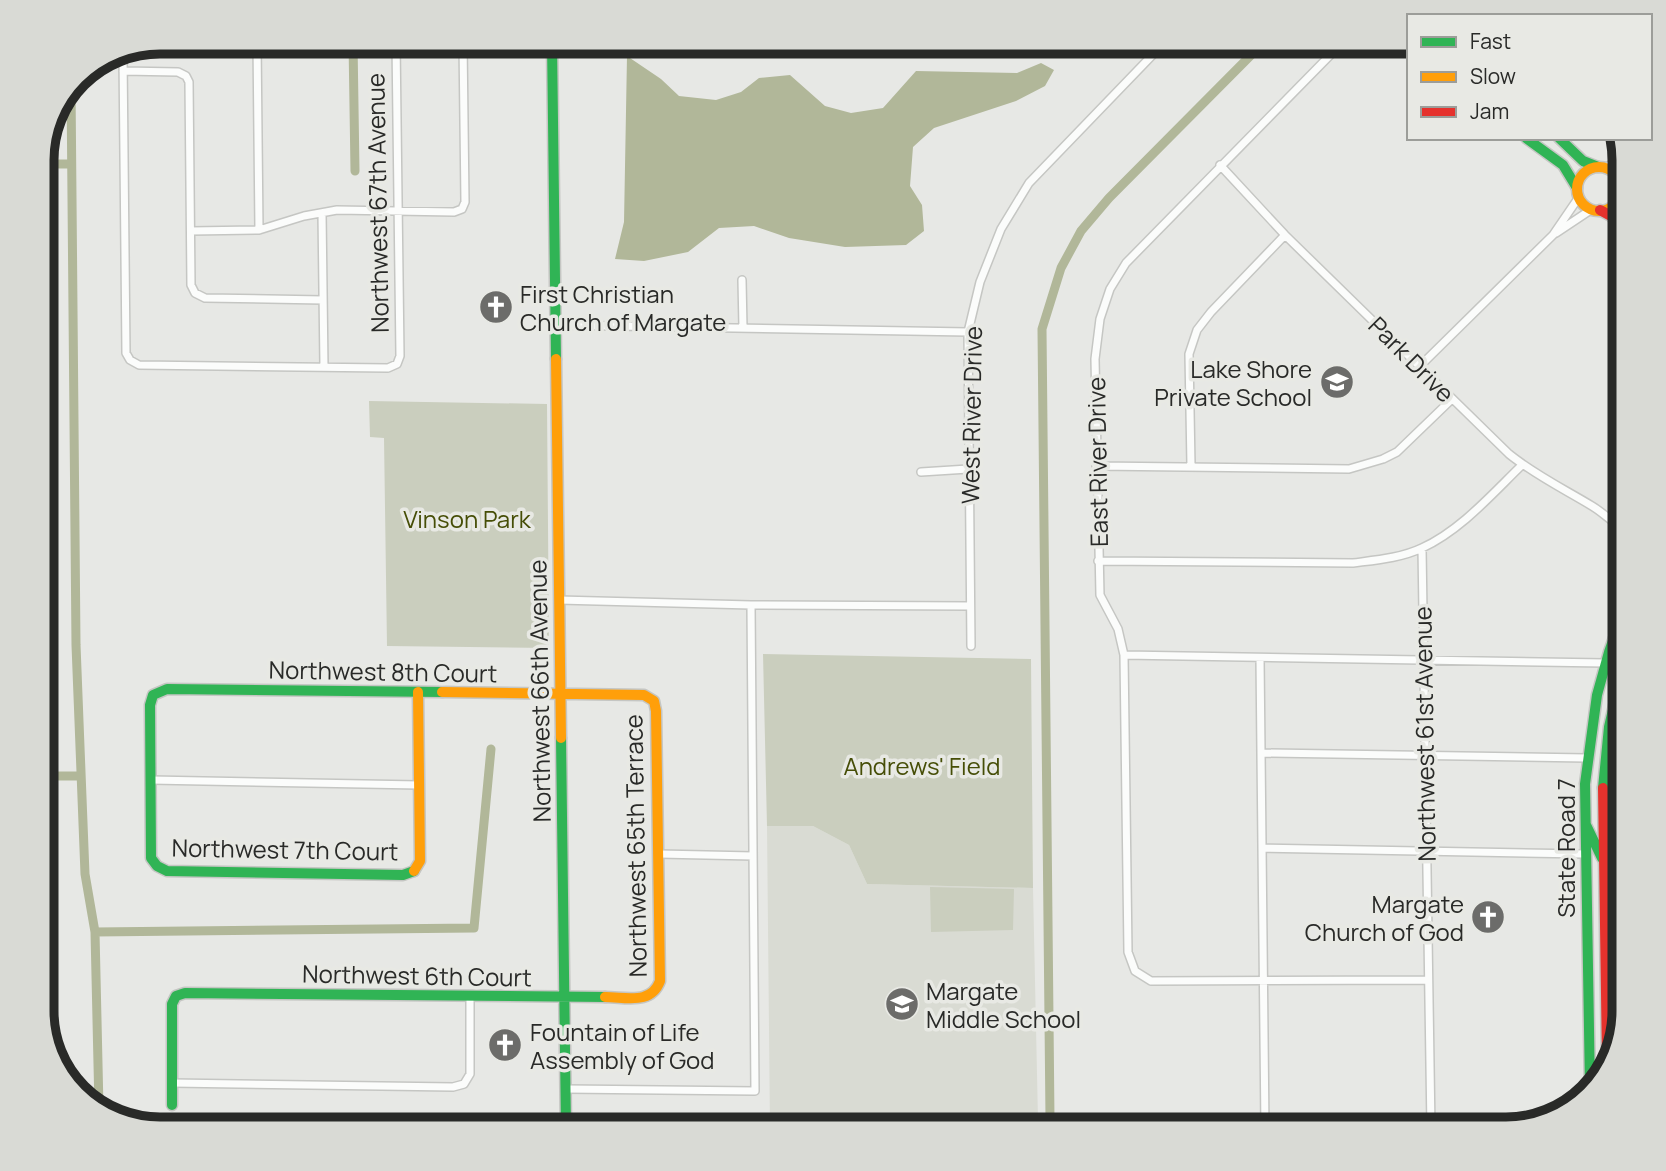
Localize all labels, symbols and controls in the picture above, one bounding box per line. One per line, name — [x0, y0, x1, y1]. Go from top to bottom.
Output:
legend — [1407, 14, 1652, 140]
text: Fast — [1470, 27, 1511, 55]
text: Slow — [1470, 62, 1516, 90]
street label: Northwest 67th Avenue — [358, 73, 396, 333]
text: Jam — [1470, 97, 1509, 125]
place label: First Christian Church of Margate — [520, 277, 726, 338]
church icon: First Christian Church of Margate — [477, 288, 515, 326]
street label: Park Drive — [1362, 309, 1462, 409]
street label: West River Drive — [953, 326, 989, 504]
place label: Lake Shore Private School — [1154, 352, 1312, 413]
school or university icon: Lake Shore Private School — [1318, 363, 1356, 401]
street label: East River Drive — [1079, 377, 1115, 547]
park label: Vinson Park — [403, 502, 532, 535]
street label: Northwest 66th Avenue — [520, 559, 558, 823]
street label: Northwest 61st Avenue — [1405, 606, 1443, 862]
street label: Northwest 8th Court — [268, 653, 498, 689]
street label: Northwest 65th Terrace — [616, 714, 654, 978]
park label: Andrews' Field — [843, 749, 1001, 782]
street label: State Road 7 — [1549, 778, 1582, 918]
street label: Northwest 7th Court — [171, 831, 399, 867]
place label: Margate Church of God — [1305, 887, 1464, 948]
church icon: Margate Church of God — [1469, 898, 1507, 936]
street label: Northwest 6th Court — [302, 956, 532, 994]
place label: Margate Middle School — [926, 974, 1081, 1035]
school or university icon: Margate Middle School — [883, 985, 921, 1023]
place label: Fountain of Life Assembly of God — [530, 1015, 715, 1076]
church icon: Fountain of Life Assembly of God — [486, 1026, 524, 1064]

